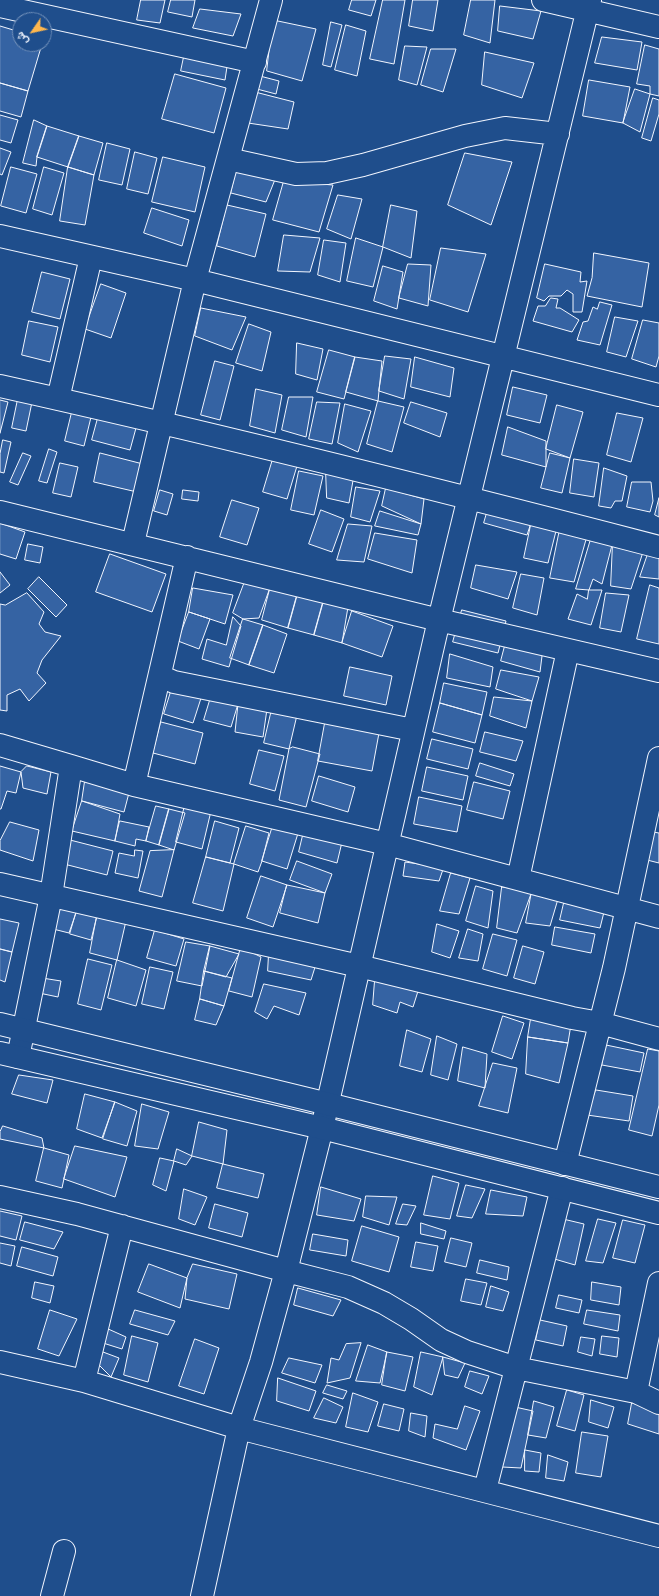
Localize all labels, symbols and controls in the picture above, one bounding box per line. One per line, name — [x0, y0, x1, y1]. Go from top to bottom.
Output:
north arrow — [12, 12, 52, 52]
text: ش — [13, 29, 32, 48]

